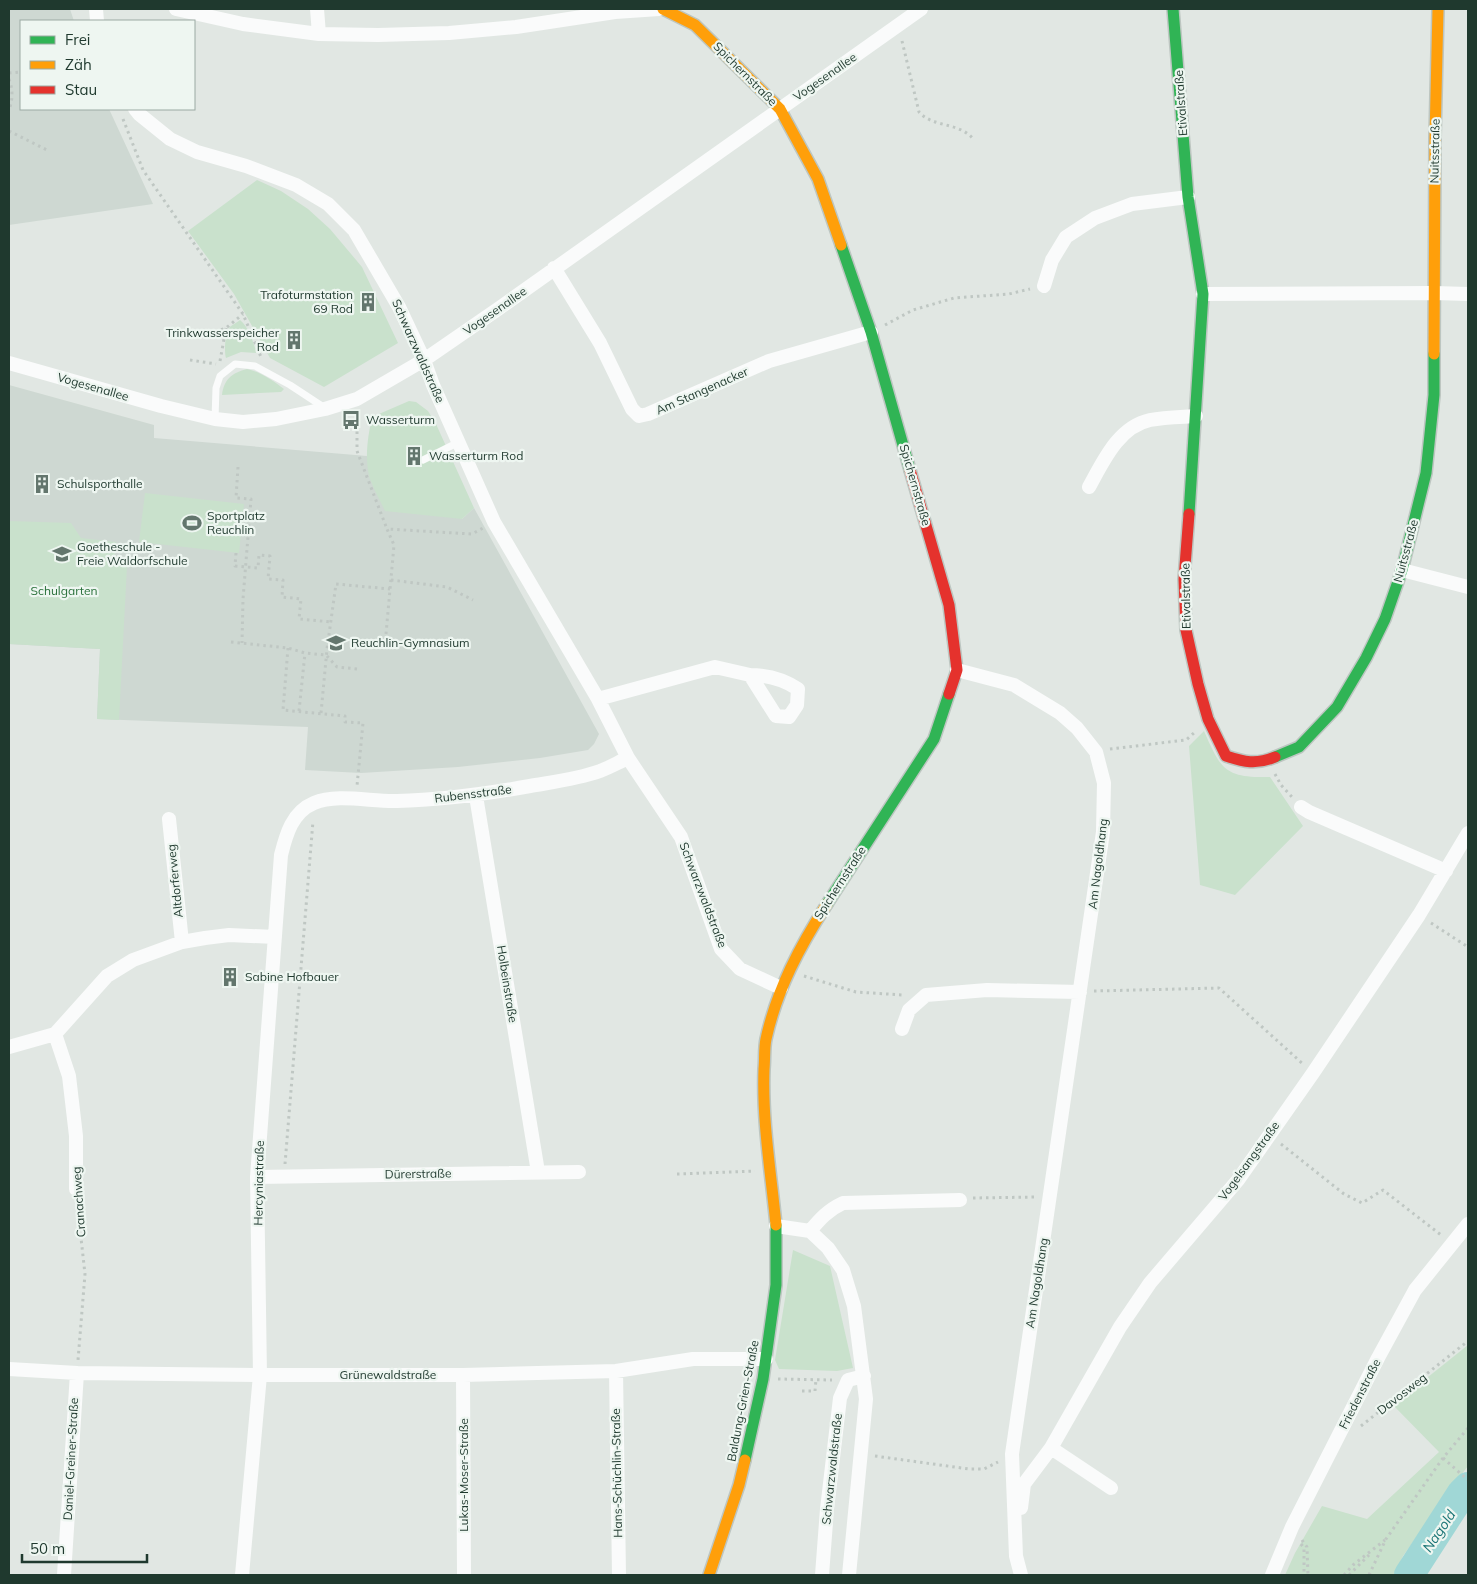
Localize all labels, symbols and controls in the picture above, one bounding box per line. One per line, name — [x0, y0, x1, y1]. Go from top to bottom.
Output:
legend — [20, 20, 195, 110]
text: Frei — [65, 30, 90, 49]
street label: Spichernstraße — [710, 39, 780, 109]
street label: Vogesenallee — [790, 49, 859, 104]
text: Zäh — [65, 55, 92, 74]
street label: Etivalstraße — [1171, 70, 1190, 137]
text: Stau — [65, 80, 97, 99]
street label: Nuitsstraße — [1426, 119, 1443, 183]
street label: Vogesenallee — [460, 283, 529, 338]
place label: Trafoturmstation 69 Rod — [260, 287, 353, 316]
building icon: Trafoturmstation 69 Rod — [357, 291, 379, 313]
street label: Schwarzwaldstraße — [389, 297, 448, 405]
place label: Trinkwasserspeicher Rod — [166, 325, 280, 354]
building icon: Trinkwasserspeicher Rod — [283, 329, 305, 351]
street label: Am Stangenacker — [653, 363, 751, 418]
street label: Vogesenallee — [56, 369, 131, 404]
bus stop icon: Wasserturm — [340, 409, 362, 431]
place label: Wasserturm — [366, 412, 435, 427]
street label: Spichernstraße — [897, 442, 934, 527]
building icon: Wasserturm Rod — [403, 445, 425, 467]
place label: Wasserturm Rod — [429, 448, 523, 463]
building icon: Schulsporthalle — [31, 473, 53, 495]
place label: Schulsporthalle — [57, 476, 143, 491]
place label: Sportplatz Reuchlin — [207, 508, 265, 537]
sports icon: Sportplatz Reuchlin — [181, 512, 203, 534]
street label: Nuitsstraße — [1390, 518, 1421, 584]
place label: Goetheschule - Freie Waldorfschule — [77, 539, 188, 568]
school or university icon: Goetheschule - Freie Waldorfschule — [51, 543, 73, 565]
street label: Etivalstraße — [1177, 563, 1194, 629]
park label: Schulgarten — [30, 583, 98, 598]
school or university icon: Reuchlin-Gymnasium — [325, 632, 347, 654]
place label: Reuchlin-Gymnasium — [351, 635, 470, 650]
street label: Rubensstraße — [433, 781, 512, 806]
street label: Am Nagoldhang — [1084, 818, 1111, 910]
street label: Schwarzwaldstraße — [676, 840, 730, 950]
street label: Spichernstraße — [810, 843, 869, 922]
street label: Altdorferweg — [163, 844, 186, 919]
street label: Holbeinstraße — [494, 944, 521, 1024]
building icon: Sabine Hofbauer — [219, 966, 241, 988]
place label: Sabine Hofbauer — [245, 969, 339, 984]
street label: Vogelsangstraße — [1215, 1118, 1282, 1203]
street label: Hercyniastraße — [250, 1140, 267, 1226]
street label: Dürerstraße — [385, 1165, 451, 1182]
street label: Cranachweg — [69, 1166, 88, 1238]
street label: Am Nagoldhang — [1022, 1237, 1051, 1329]
street label: Baldung-Grien-Straße — [723, 1339, 762, 1463]
street label: Friedenstraße — [1335, 1356, 1384, 1431]
street label: Grünewaldstraße — [340, 1367, 436, 1382]
street label: Davosweg — [1374, 1369, 1430, 1418]
street label: Daniel-Greiner-Straße — [60, 1397, 81, 1521]
street label: Hans-Schüchlin-Straße — [608, 1408, 625, 1538]
street label: Schwarzwaldstraße — [818, 1413, 845, 1525]
street label: Lukas-Moser-Straße — [456, 1418, 471, 1532]
water label: Nagold — [1418, 1506, 1460, 1556]
scale bar — [22, 1532, 148, 1564]
text: 50 m — [30, 1539, 65, 1558]

